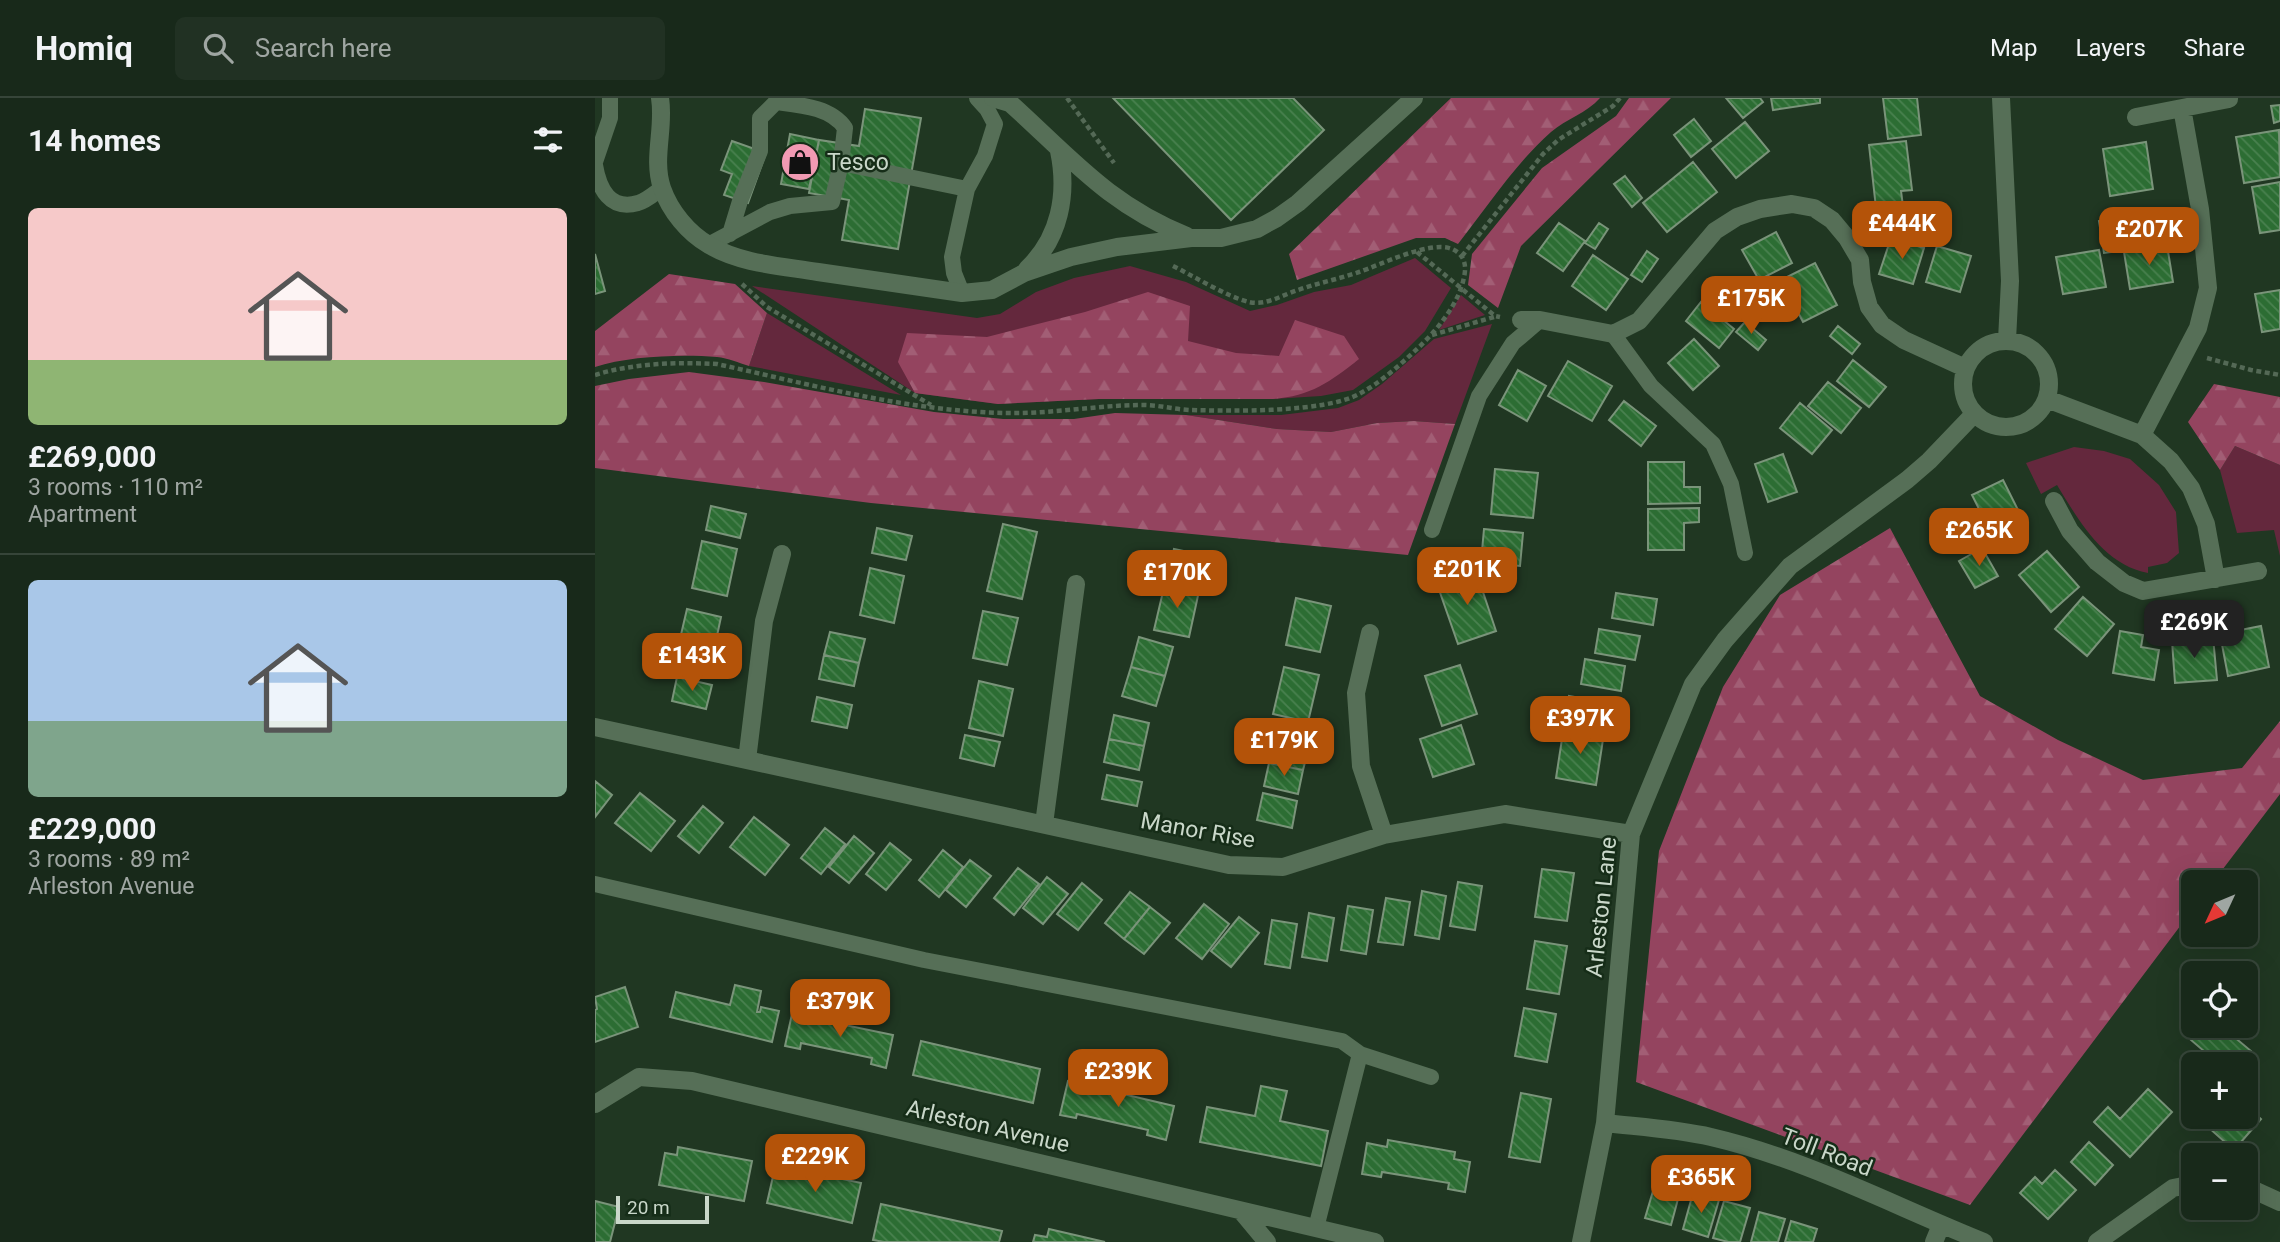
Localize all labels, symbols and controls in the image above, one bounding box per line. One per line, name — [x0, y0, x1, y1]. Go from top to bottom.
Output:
search box — [175, 17, 665, 80]
text: Homiq — [35, 29, 133, 68]
icon: search — [199, 29, 237, 67]
text: Search here — [255, 33, 392, 63]
text: Map — [1990, 34, 2038, 62]
text: Layers — [2076, 34, 2146, 62]
text: Share — [2184, 34, 2245, 62]
icon: filters — [529, 121, 567, 159]
text: 14 homes — [28, 123, 161, 158]
shop icon: Tesco — [779, 141, 821, 183]
place label: Tesco — [827, 149, 889, 176]
pin: £444K — [1853, 202, 1951, 261]
pin: £207K — [2100, 208, 2198, 267]
text: £444K — [1868, 210, 1936, 237]
text: £207K — [2115, 216, 2183, 243]
icon: home — [235, 253, 361, 379]
pin: £175K — [1702, 276, 1800, 336]
text: £175K — [1717, 285, 1785, 312]
text: £269,000 — [28, 439, 156, 474]
text: 3 rooms · 110 m² — [28, 474, 203, 501]
text: Apartment — [28, 501, 137, 528]
pin: £265K — [1930, 508, 2028, 568]
text: £265K — [1945, 517, 2013, 544]
pin: £201K — [1418, 547, 1516, 607]
pin: £170K — [1128, 550, 1226, 610]
text: £201K — [1433, 556, 1501, 583]
text: £170K — [1143, 559, 1211, 586]
pin: £269K — [2145, 601, 2243, 660]
text: £269K — [2160, 609, 2228, 636]
icon: home — [235, 625, 361, 751]
pin: £143K — [643, 634, 741, 693]
text: £143K — [658, 642, 726, 669]
pin: £397K — [1531, 696, 1629, 756]
text: £397K — [1546, 705, 1614, 732]
pin: £179K — [1235, 718, 1333, 778]
text: £179K — [1250, 727, 1318, 754]
street label: Manor Rise — [1139, 807, 1257, 854]
text: £229,000 — [28, 811, 156, 846]
street label: Arleston Lane — [1581, 835, 1622, 979]
text: 3 rooms · 89 m² — [28, 846, 190, 873]
north arrow — [2181, 870, 2257, 947]
map controls — [2181, 870, 2258, 1220]
text: Arleston Avenue — [28, 873, 195, 900]
button: locate — [2181, 961, 2258, 1038]
pin: £379K — [791, 979, 889, 1039]
text: £379K — [806, 988, 874, 1015]
pin: £239K — [1069, 1049, 1167, 1109]
button: + — [2181, 1052, 2258, 1129]
text: £239K — [1084, 1058, 1152, 1085]
street label: Arleston Avenue — [904, 1095, 1072, 1158]
street label: Toll Road — [1777, 1123, 1876, 1182]
pin: £229K — [766, 1134, 864, 1194]
text: £229K — [781, 1143, 849, 1170]
button: − — [2181, 1143, 2258, 1220]
pin: £365K — [1652, 1156, 1750, 1215]
text: £365K — [1667, 1164, 1735, 1191]
scale bar — [616, 1193, 709, 1225]
text: 20 m — [627, 1196, 670, 1219]

